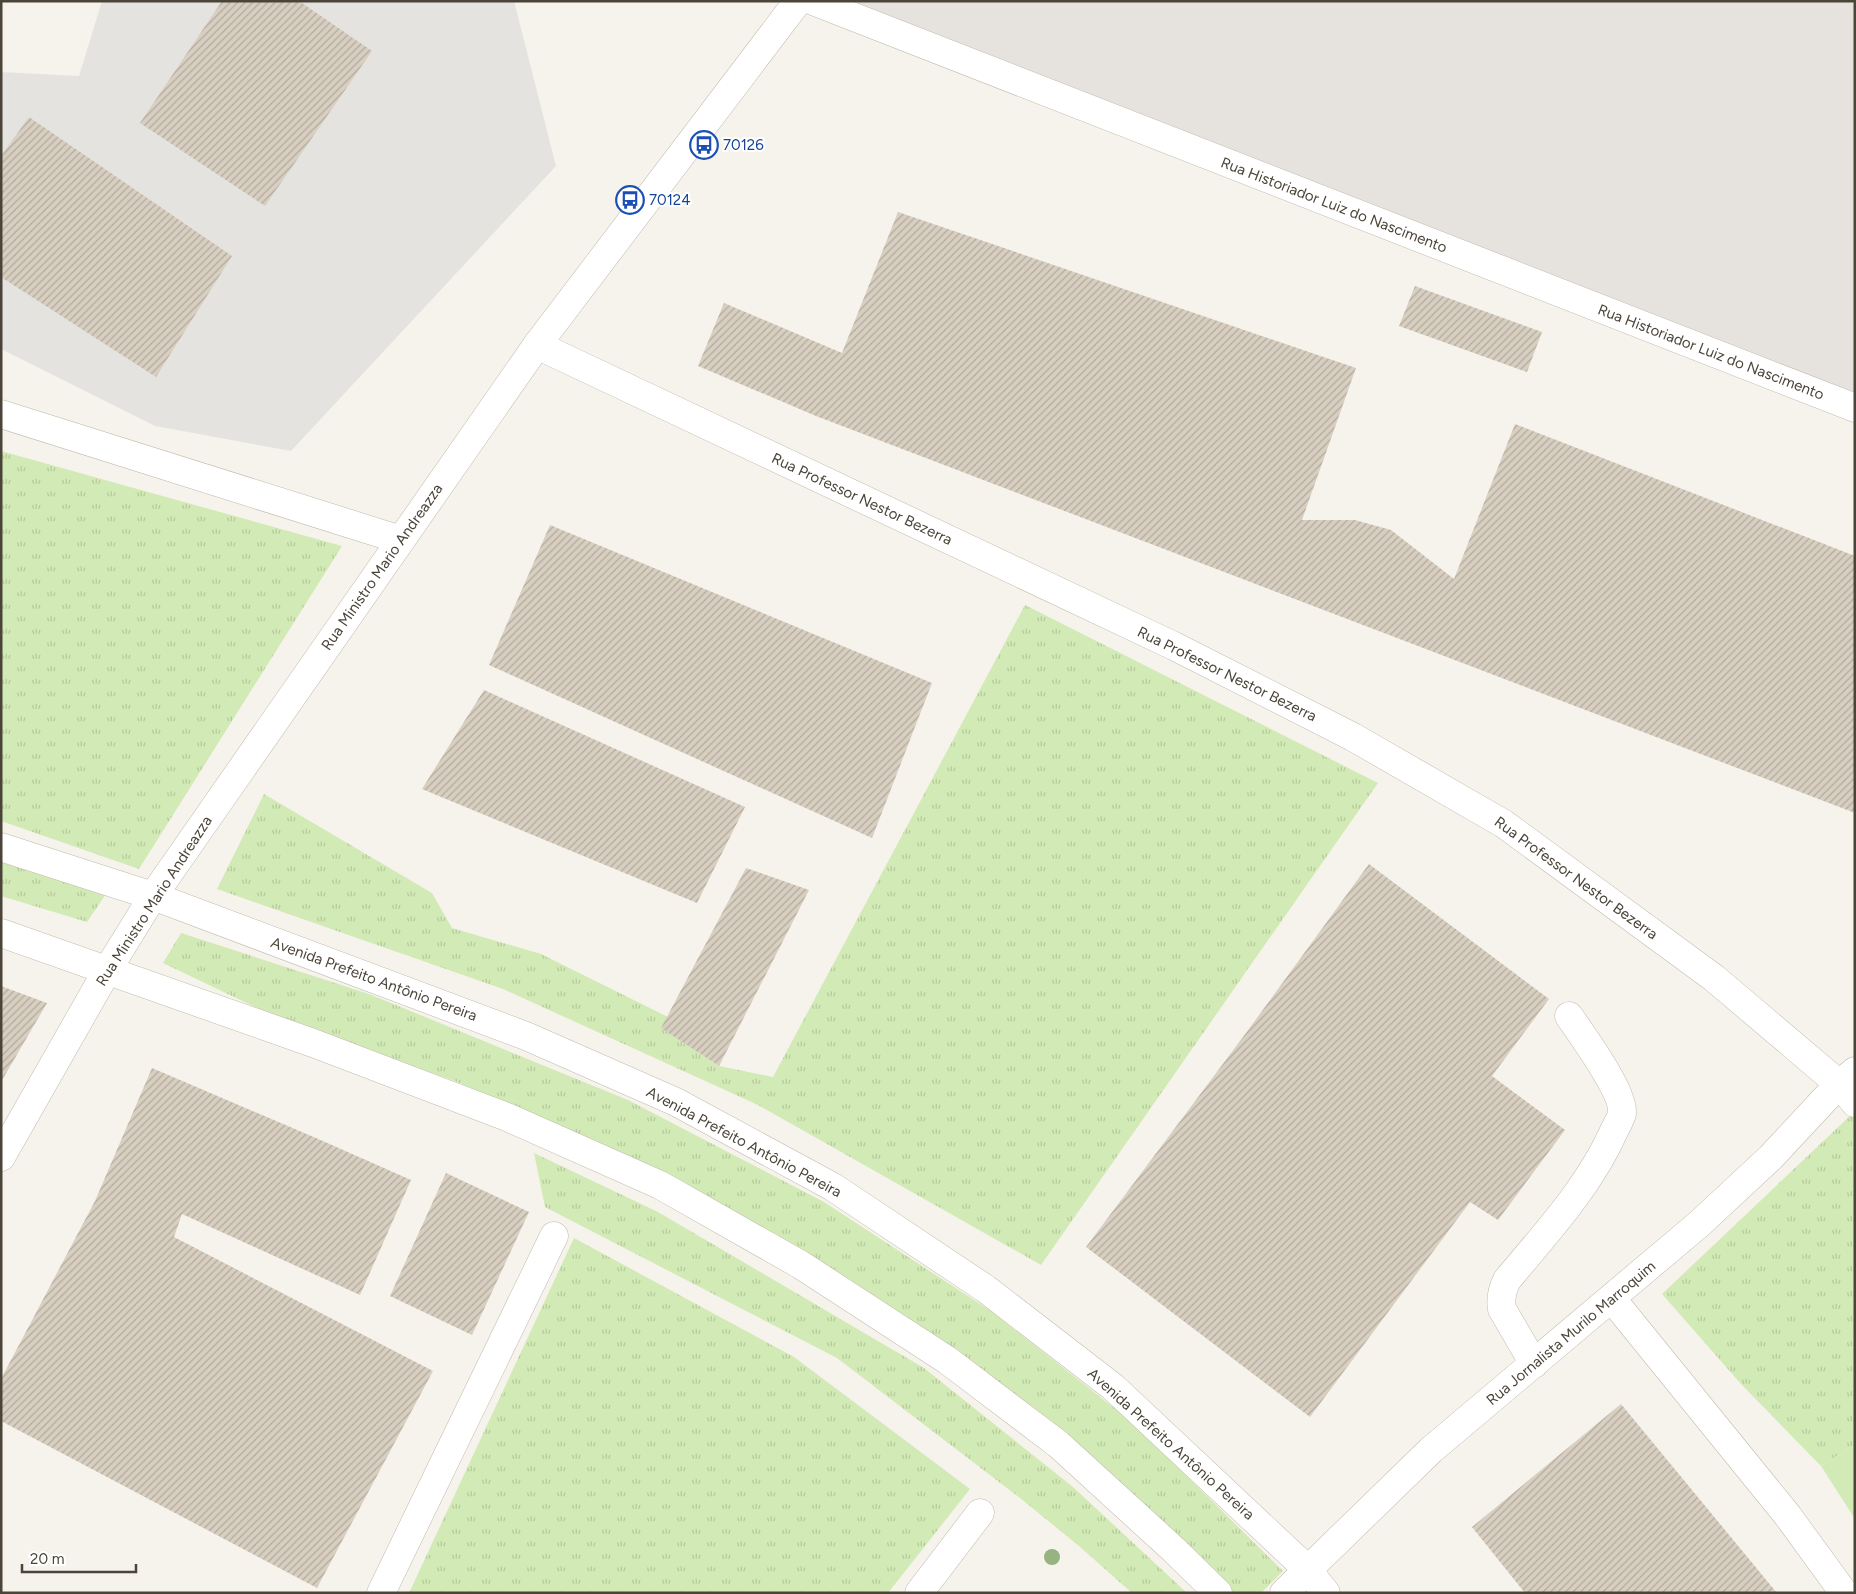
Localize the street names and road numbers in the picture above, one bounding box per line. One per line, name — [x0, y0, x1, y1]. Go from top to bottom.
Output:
street label: Rua Historiador Luiz do Nascimento — [1218, 153, 1450, 257]
street label: Rua Historiador Luiz do Nascimento — [1595, 300, 1827, 404]
street label: Rua Professor Nestor Bezerra — [769, 449, 955, 549]
street label: Rua Ministro Mario Andreazza — [318, 480, 446, 654]
street label: Rua Professor Nestor Bezerra — [1134, 623, 1320, 725]
street label: Rua Ministro Mario Andreazza — [92, 813, 216, 989]
street label: Rua Professor Nestor Bezerra — [1491, 813, 1661, 943]
street label: Avenida Prefeito Antônio Pereira — [268, 933, 480, 1025]
street label: Avenida Prefeito Antônio Pereira — [643, 1083, 845, 1201]
street label: Rua Jornalista Murilo Marroquim — [1483, 1257, 1659, 1409]
street label: Avenida Prefeito Antônio Pereira — [1084, 1364, 1258, 1524]

